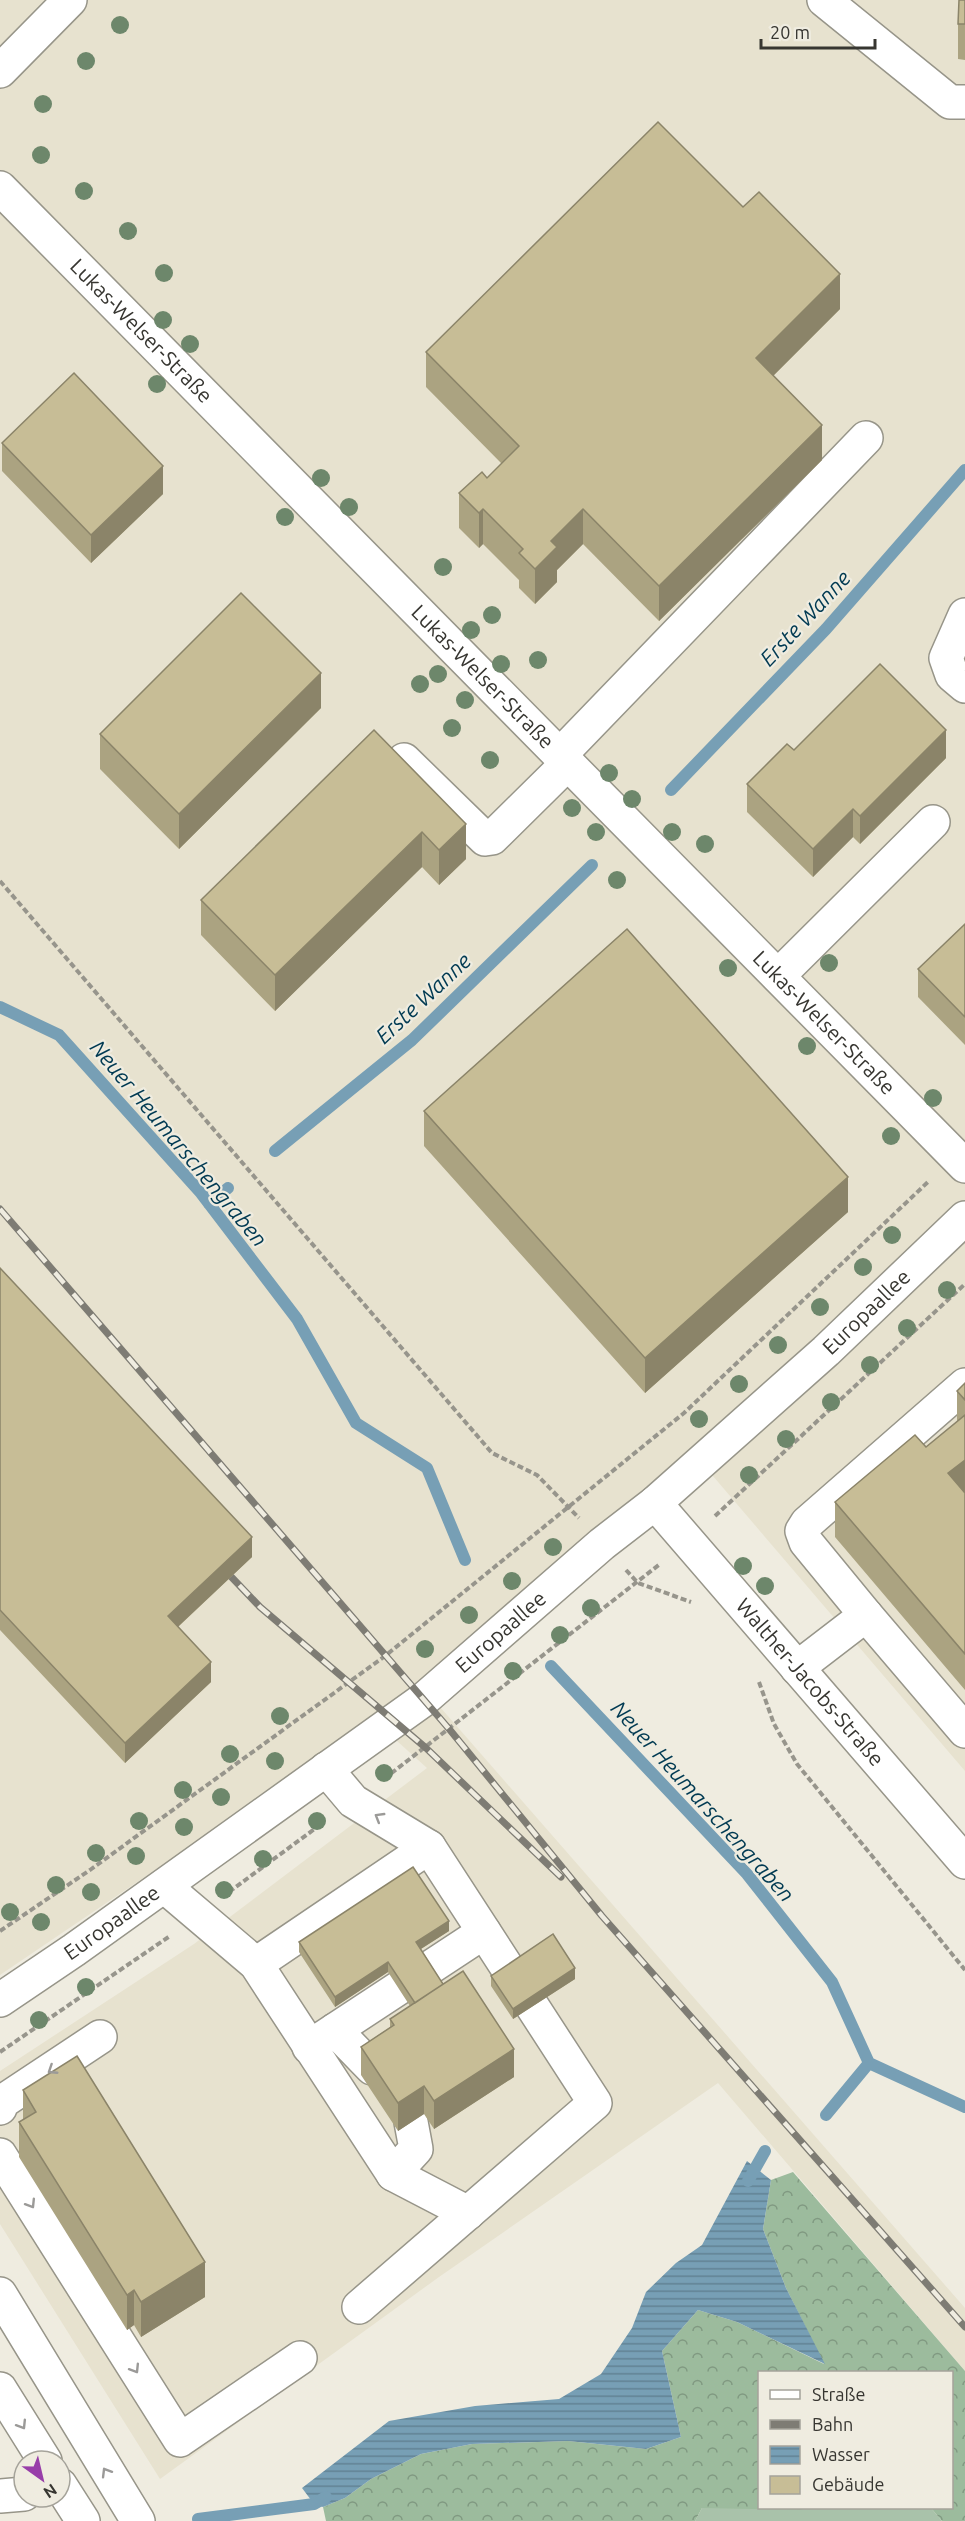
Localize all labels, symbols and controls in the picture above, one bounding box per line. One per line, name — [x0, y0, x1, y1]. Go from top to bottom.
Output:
scale bar — [761, 12, 875, 50]
text: 20 m — [770, 22, 810, 42]
street label: Lukas-Welser-Straße — [66, 254, 218, 407]
water label: Erste Wanne — [754, 565, 855, 670]
street label: Lukas-Welser-Straße — [407, 599, 559, 753]
street label: Lukas-Welser-Straße — [749, 945, 901, 1099]
water label: Erste Wanne — [370, 947, 475, 1048]
water label: Neuer Heumarschengraben — [86, 1034, 273, 1251]
street label: Europaallee — [817, 1264, 915, 1359]
street label: Europaallee — [450, 1585, 550, 1677]
street label: Walther-Jacobs-Straße — [732, 1593, 889, 1770]
water label: Neuer Heumarschengraben — [607, 1695, 800, 1906]
one-way arrow — [375, 1812, 385, 1824]
street label: Europaallee — [59, 1880, 164, 1964]
one-way arrow — [47, 2062, 58, 2073]
one-way arrow — [24, 2198, 36, 2208]
one-way arrow — [127, 2363, 139, 2373]
legend — [758, 2371, 953, 2509]
text: Straße — [812, 2384, 865, 2404]
text: Bahn — [812, 2414, 853, 2434]
one-way arrow — [15, 2419, 27, 2429]
text: Wasser — [812, 2444, 870, 2464]
north arrow — [12, 2449, 72, 2509]
one-way arrow — [102, 2468, 114, 2478]
text: Gebäude — [812, 2474, 884, 2494]
text: N — [40, 2481, 60, 2502]

